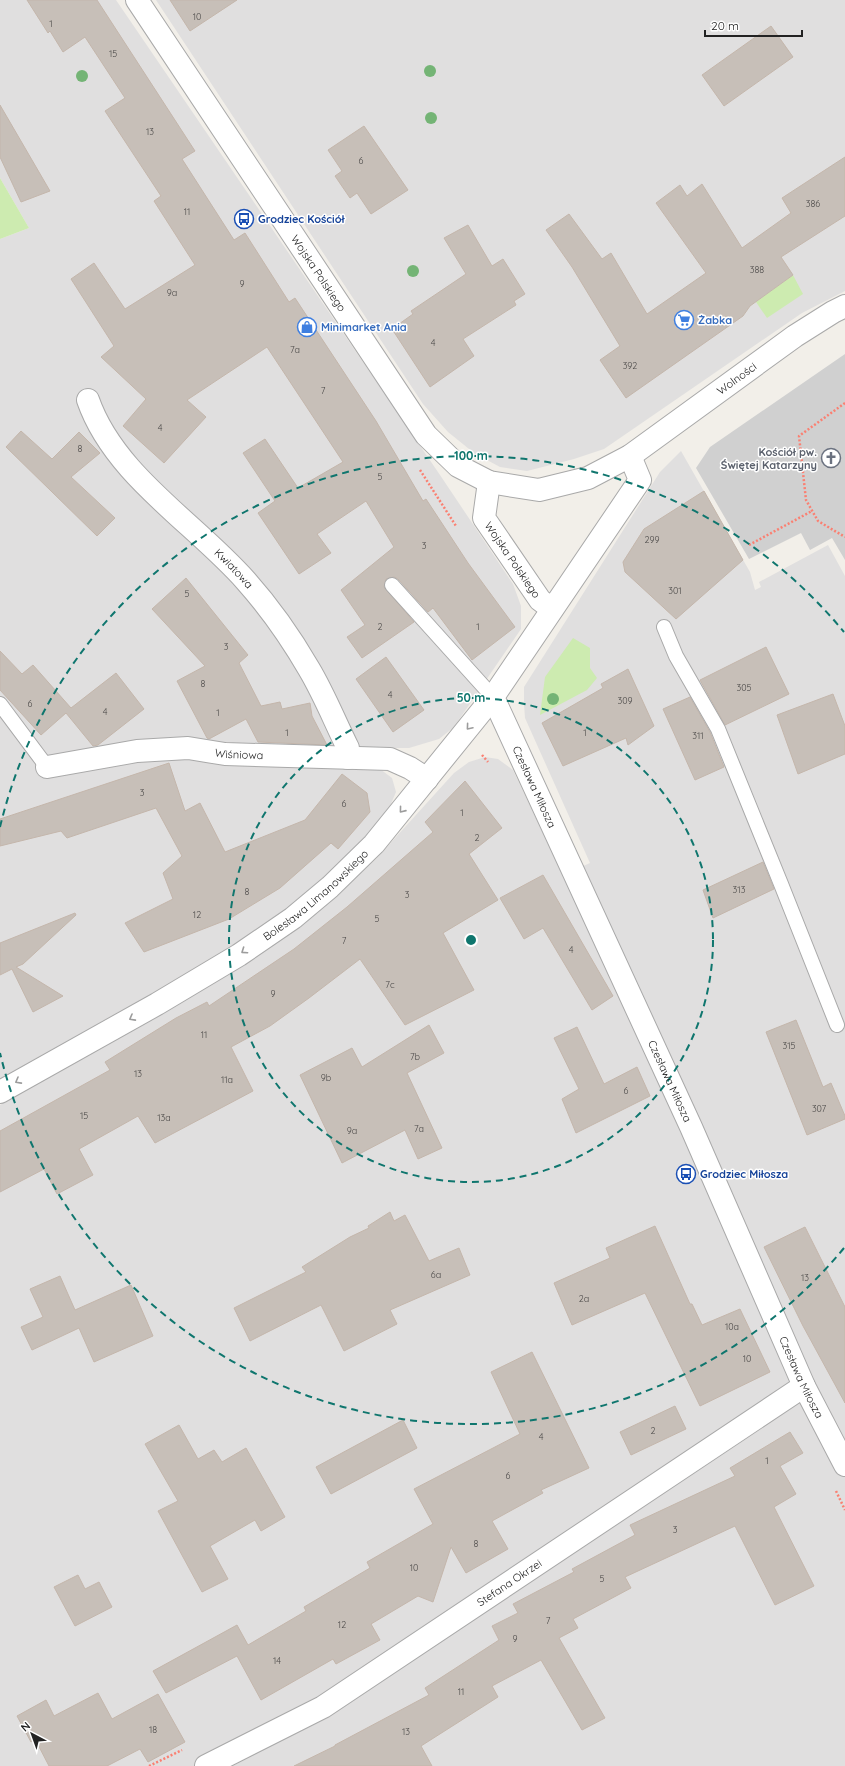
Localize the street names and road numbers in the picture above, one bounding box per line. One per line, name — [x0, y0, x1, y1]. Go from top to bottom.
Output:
street label: Wojska Polskiego — [288, 232, 349, 315]
street label: Wolności — [714, 359, 759, 398]
street label: Wojska Polskiego — [482, 519, 544, 601]
street label: Kwiatowa — [212, 546, 256, 591]
street label: Czesława Miłosza — [509, 744, 559, 830]
street label: Wiśniowa — [214, 745, 263, 762]
street label: Bolesława Limanowskiego — [260, 846, 371, 944]
street label: Czesława Miłosza — [645, 1038, 695, 1124]
street label: Czesława Miłosza — [776, 1334, 826, 1421]
street label: Stefana Okrzei — [474, 1556, 544, 1609]

